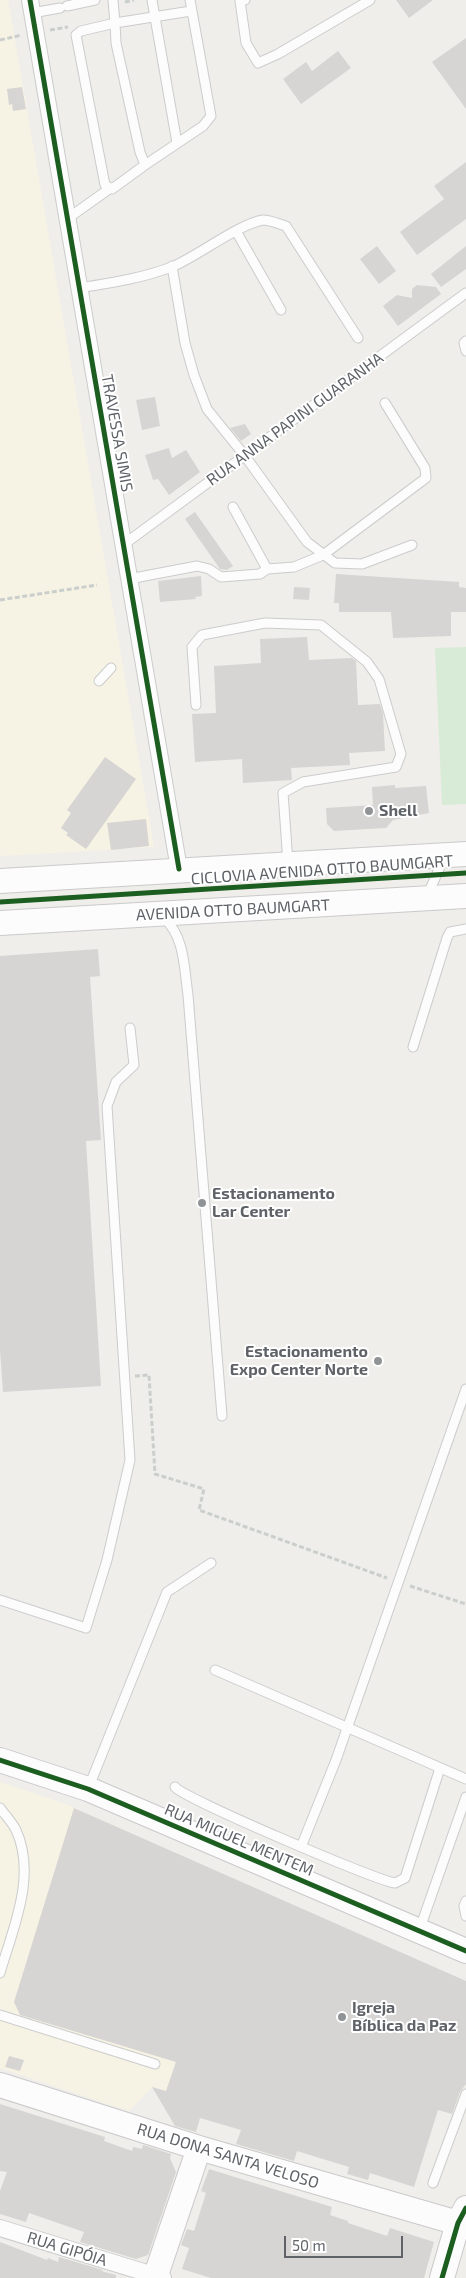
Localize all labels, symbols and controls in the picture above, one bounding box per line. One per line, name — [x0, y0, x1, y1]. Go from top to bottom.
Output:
street label: RUA ANNA PAPINI GUARANHA — [203, 348, 387, 490]
street label: TRAVESSA SIMIS — [97, 373, 137, 493]
place label: Shell — [379, 801, 418, 821]
marker: Shell — [363, 805, 375, 817]
street label: CICLOVIA AVENIDA OTTO BAUMGART — [190, 851, 454, 889]
street label: AVENIDA OTTO BAUMGART — [136, 895, 330, 925]
place label: Estacionamento Lar Center — [212, 1184, 335, 1222]
marker: Estacionamento Lar Center — [196, 1197, 208, 1209]
place label: Estacionamento Expo Center Norte — [230, 1342, 368, 1380]
marker: Estacionamento Expo Center Norte — [372, 1355, 384, 1367]
street label: RUA MIGUEL MENTEM — [161, 1800, 317, 1880]
place label: Igreja Bíblica da Paz — [352, 1998, 456, 2036]
marker: Igreja Bíblica da Paz — [336, 2011, 348, 2023]
street label: RUA DONA SANTA VELOSO — [135, 2119, 321, 2193]
scale bar — [286, 2226, 405, 2258]
street label: RUA GIPÓIA — [25, 2228, 109, 2270]
text: 50 m — [292, 2236, 326, 2254]

